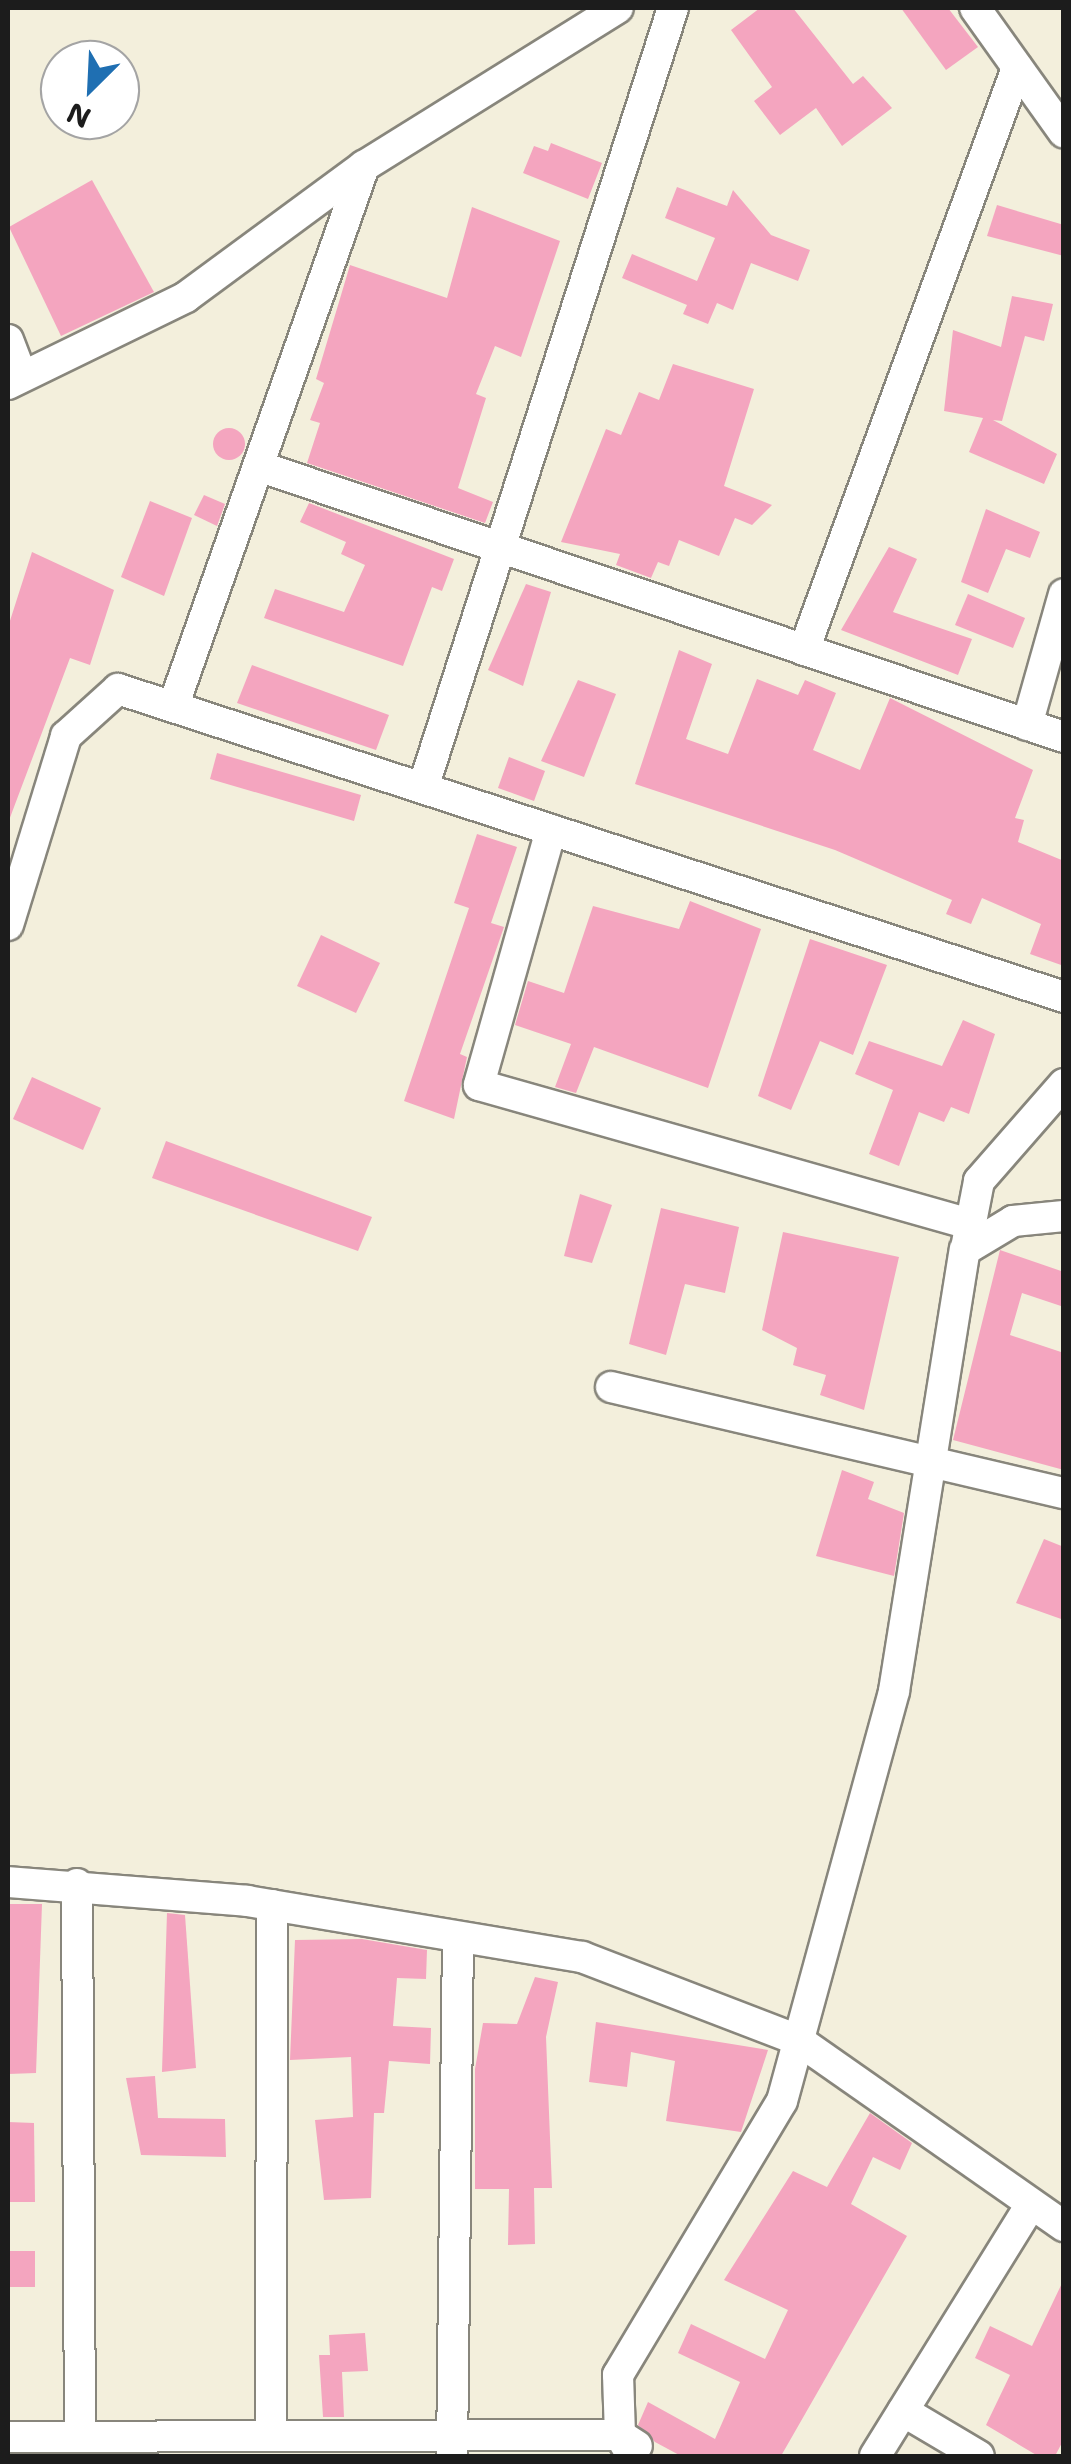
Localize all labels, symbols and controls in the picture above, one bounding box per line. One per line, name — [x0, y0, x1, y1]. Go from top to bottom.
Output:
north arrow — [40, 40, 140, 140]
text: N — [61, 94, 96, 137]

